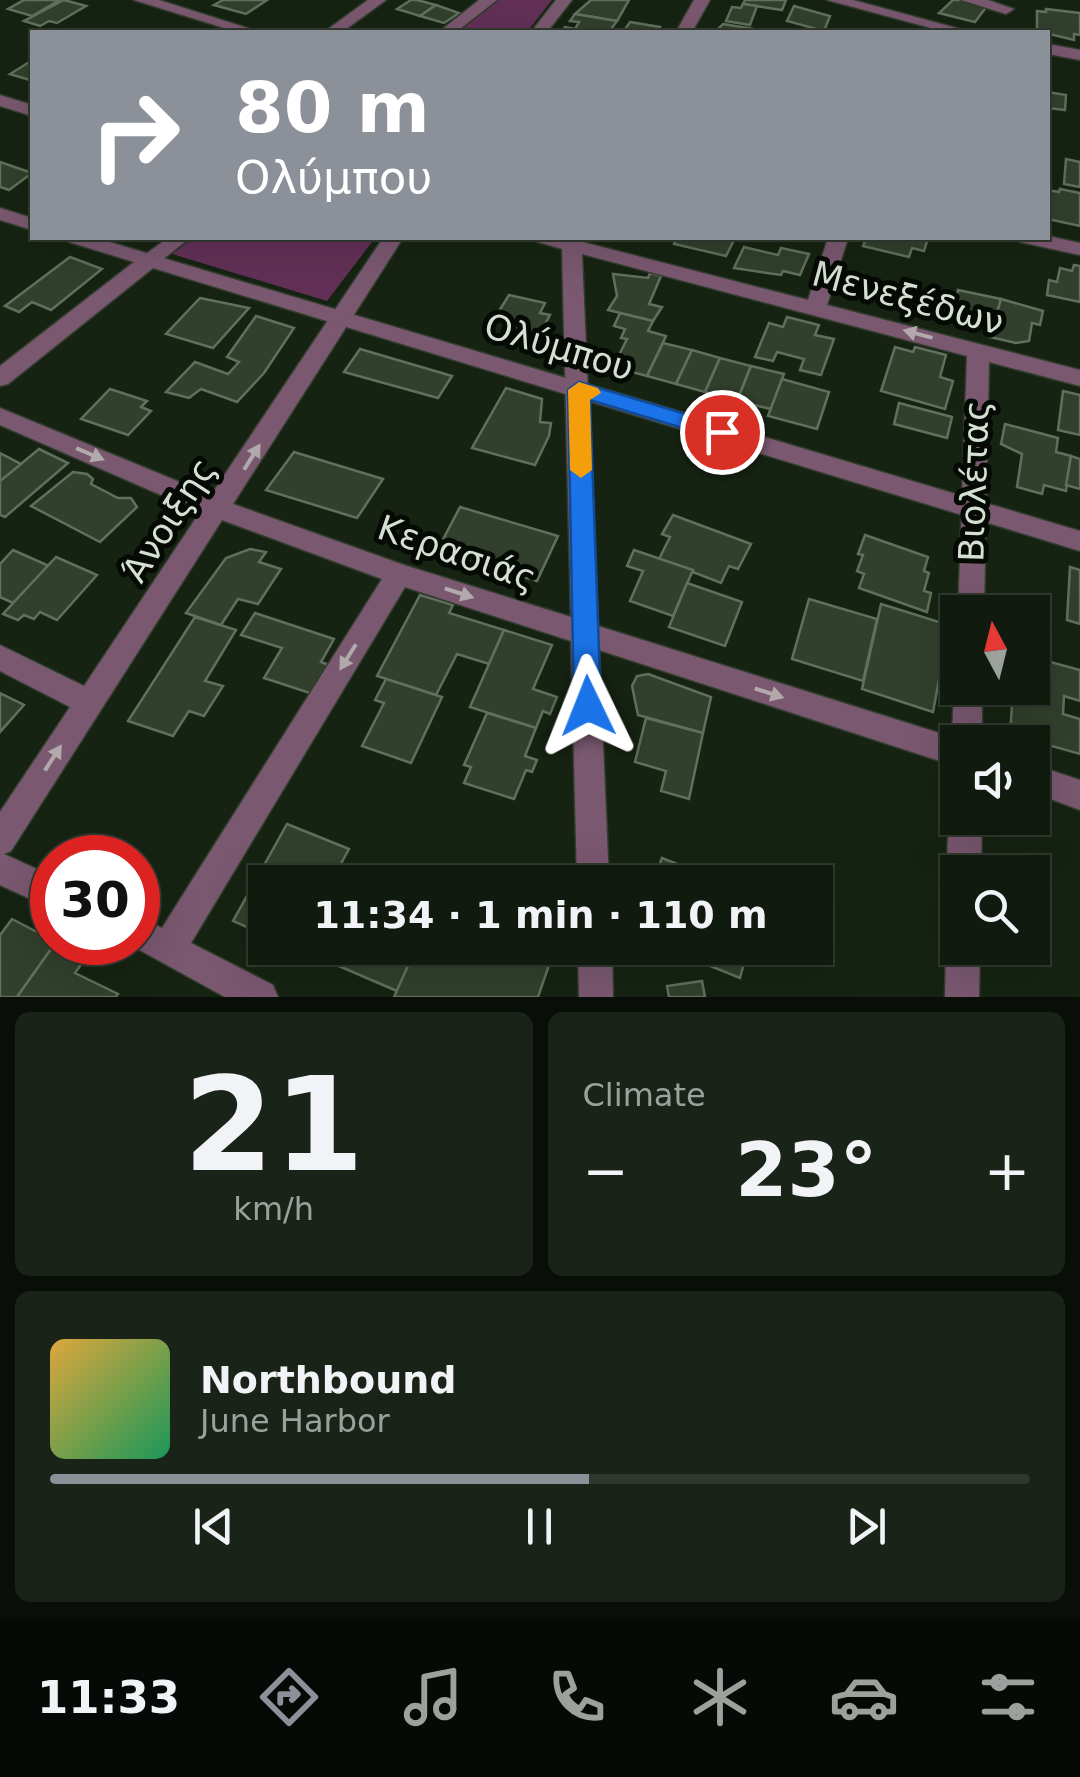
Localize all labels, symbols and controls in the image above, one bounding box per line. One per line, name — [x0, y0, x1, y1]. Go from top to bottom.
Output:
text: 80 m — [235, 67, 430, 149]
icon: right — [70, 70, 200, 200]
text: Ολύμπου — [235, 151, 432, 204]
street label: Μενεξέδων — [808, 253, 1008, 343]
street label: Ολύμπου — [480, 305, 638, 389]
one-way arrow — [902, 326, 933, 342]
pin — [680, 390, 765, 475]
street label: Βιολέτας — [951, 400, 997, 562]
icon: arrive — [695, 405, 750, 460]
one-way arrow — [242, 444, 260, 471]
one-way arrow — [75, 446, 105, 462]
street label: Άνοιξης — [114, 451, 224, 589]
street label: Κερασιάς — [373, 507, 541, 599]
one-way arrow — [445, 587, 475, 602]
north arrow — [940, 595, 1050, 705]
map controls — [940, 595, 1050, 965]
one-way arrow — [339, 643, 358, 670]
position arrow — [536, 654, 640, 758]
one-way arrow — [754, 686, 784, 701]
button: sound — [940, 725, 1050, 835]
one-way arrow — [44, 744, 62, 772]
speed limit sign: 30 — [30, 835, 160, 965]
button: search — [940, 855, 1050, 965]
text: 11:34 · 1 min · 110 m — [313, 893, 768, 937]
text: 21 — [183, 1049, 364, 1201]
text: Climate — [583, 1076, 706, 1114]
text: 23° — [735, 1126, 877, 1214]
text: − — [583, 1139, 629, 1203]
text: + — [984, 1139, 1030, 1203]
text: km/h — [233, 1190, 314, 1228]
text: Northbound — [200, 1358, 456, 1402]
text: June Harbor — [200, 1402, 390, 1440]
icon: previous — [186, 1499, 241, 1554]
icon: pause — [512, 1499, 567, 1554]
icon: next — [839, 1499, 894, 1554]
icon: directions — [254, 1662, 324, 1732]
icon: music — [398, 1662, 468, 1732]
icon: phone — [542, 1662, 612, 1732]
icon: climate — [685, 1662, 755, 1732]
icon: car — [829, 1662, 899, 1732]
icon: filters — [973, 1662, 1043, 1732]
text: 11:33 — [37, 1671, 180, 1724]

